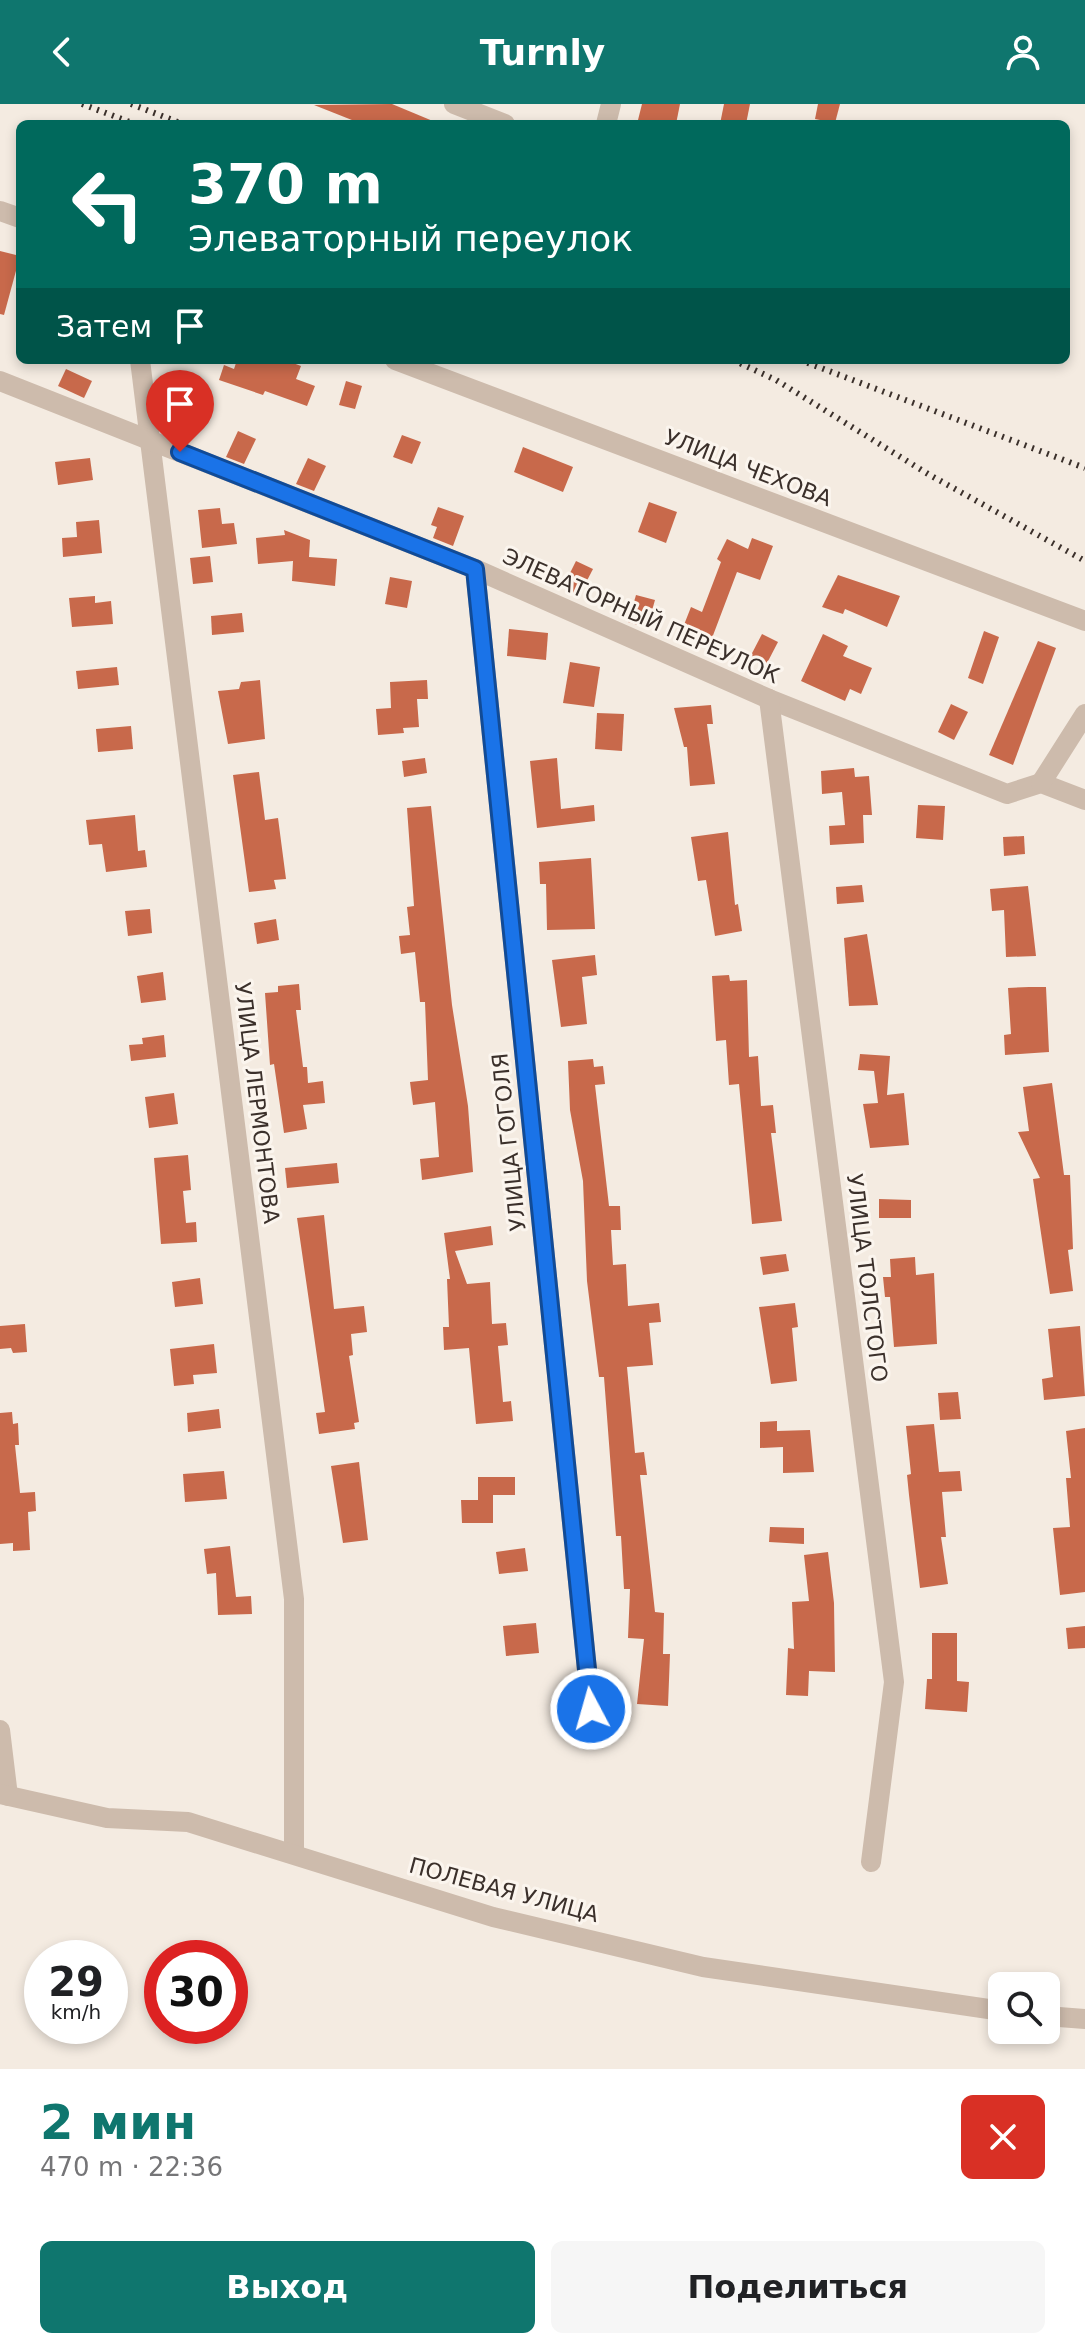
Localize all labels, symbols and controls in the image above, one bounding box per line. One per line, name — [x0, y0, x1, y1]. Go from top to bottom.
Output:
icon: back — [40, 30, 84, 74]
icon: person — [1001, 30, 1045, 74]
text: Turnly — [480, 32, 605, 73]
text: 370 m — [188, 151, 383, 216]
icon: left — [56, 152, 160, 256]
text: Элеваторный переулок — [188, 218, 633, 259]
icon: arrive — [168, 304, 212, 348]
text: Затем — [56, 309, 152, 344]
pin — [146, 370, 214, 452]
icon: arrive — [158, 382, 202, 426]
street label: УЛИЦА ЧЕХОВА — [661, 425, 835, 511]
street label: ЭЛЕВАТОРНЫЙ ПЕРЕУЛОК — [499, 544, 783, 689]
street label: УЛИЦА ЛЕРМОНТОВА — [230, 981, 284, 1225]
street label: УЛИЦА ГОГОЛЯ — [487, 1052, 531, 1232]
street label: УЛИЦА ТОЛСТОГО — [842, 1172, 892, 1384]
position arrow — [549, 1667, 633, 1751]
street label: ПОЛЕВАЯ УЛИЦА — [406, 1853, 602, 1927]
speed limit sign: 30 — [144, 1940, 248, 2044]
text: 29 — [48, 1959, 104, 2005]
map controls — [988, 1972, 1060, 2044]
button: search — [988, 1972, 1060, 2044]
text: km/h — [51, 2000, 101, 2024]
text: 2 мин — [40, 2094, 196, 2150]
button: close — [961, 2095, 1045, 2179]
text: 470 m · 22:36 — [40, 2152, 223, 2182]
button: Выход — [40, 2241, 535, 2333]
button: Поделиться — [551, 2241, 1045, 2333]

